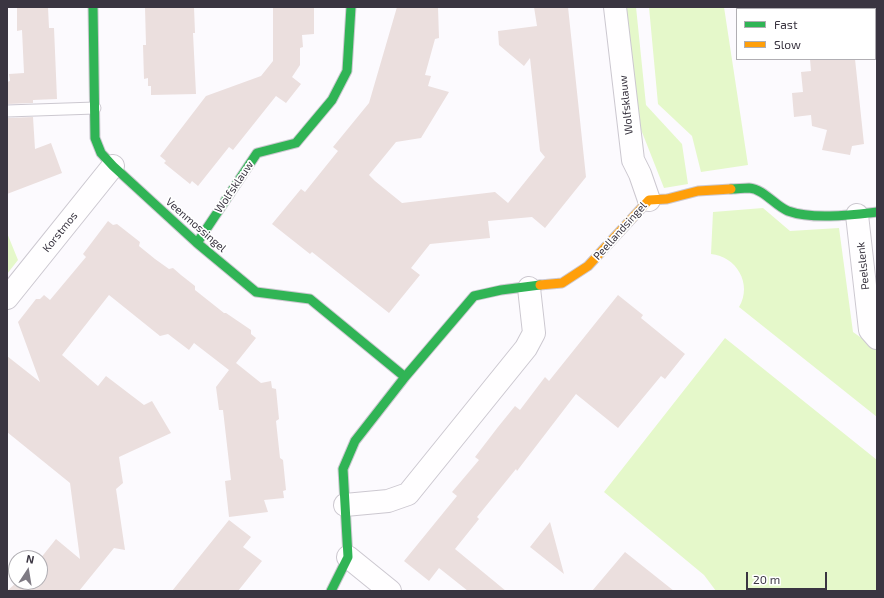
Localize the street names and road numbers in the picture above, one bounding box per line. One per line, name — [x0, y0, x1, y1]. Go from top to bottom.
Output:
street label: Wolfsklauw — [616, 75, 636, 135]
street label: Wolfsklauw — [212, 159, 256, 215]
street label: Veenmossingel — [163, 195, 229, 255]
street label: Peellandsingel — [591, 199, 649, 263]
street label: Korstmos — [40, 209, 80, 255]
street label: Peelslenk — [854, 241, 872, 291]

